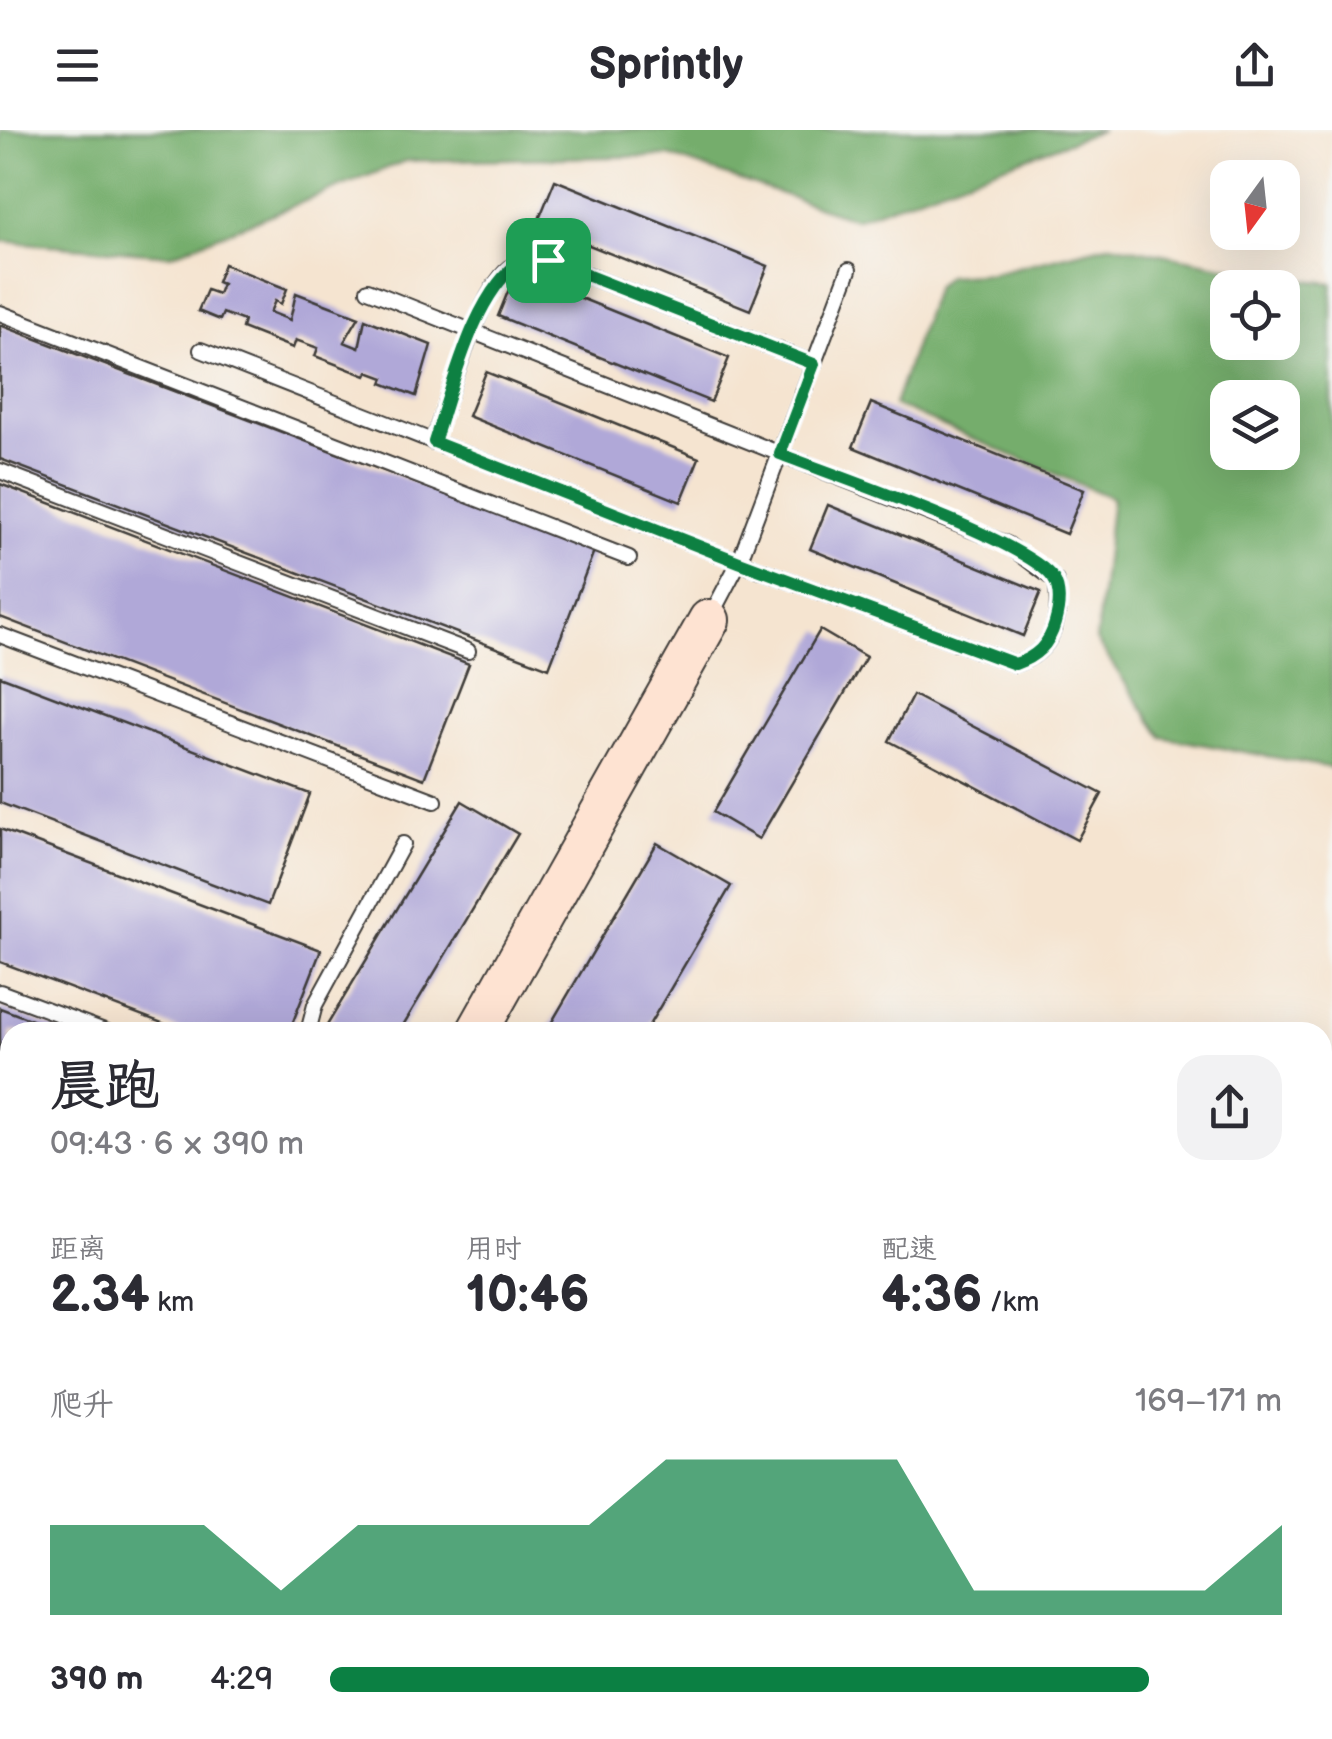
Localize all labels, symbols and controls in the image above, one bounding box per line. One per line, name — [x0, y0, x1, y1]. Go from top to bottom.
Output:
icon: menu — [50, 38, 105, 93]
text: Sprintly — [589, 38, 743, 93]
icon: share — [1227, 38, 1282, 93]
north arrow — [1210, 160, 1300, 250]
map controls — [1210, 160, 1300, 470]
pin — [506, 218, 591, 303]
icon: arrive — [521, 233, 576, 288]
button: locate — [1210, 270, 1300, 360]
button: layers — [1210, 380, 1300, 470]
text: 晨跑 — [50, 1054, 160, 1121]
button: share — [1177, 1055, 1282, 1160]
text: 09:43 · 6 × 390 m — [50, 1125, 304, 1164]
text: 距离 — [50, 1233, 106, 1266]
text: 用时 — [466, 1233, 522, 1266]
text: 配速 — [881, 1233, 937, 1266]
text: 2.34 — [50, 1266, 150, 1326]
text: 10:46 — [466, 1266, 590, 1326]
text: 4:36 — [881, 1266, 982, 1326]
text: km — [150, 1286, 194, 1319]
text: /km — [982, 1286, 1039, 1319]
text: 169–171 m — [1135, 1382, 1282, 1421]
text: 爬升 — [50, 1386, 114, 1425]
text: 390 m — [50, 1660, 143, 1699]
text: 4:29 — [210, 1660, 273, 1699]

